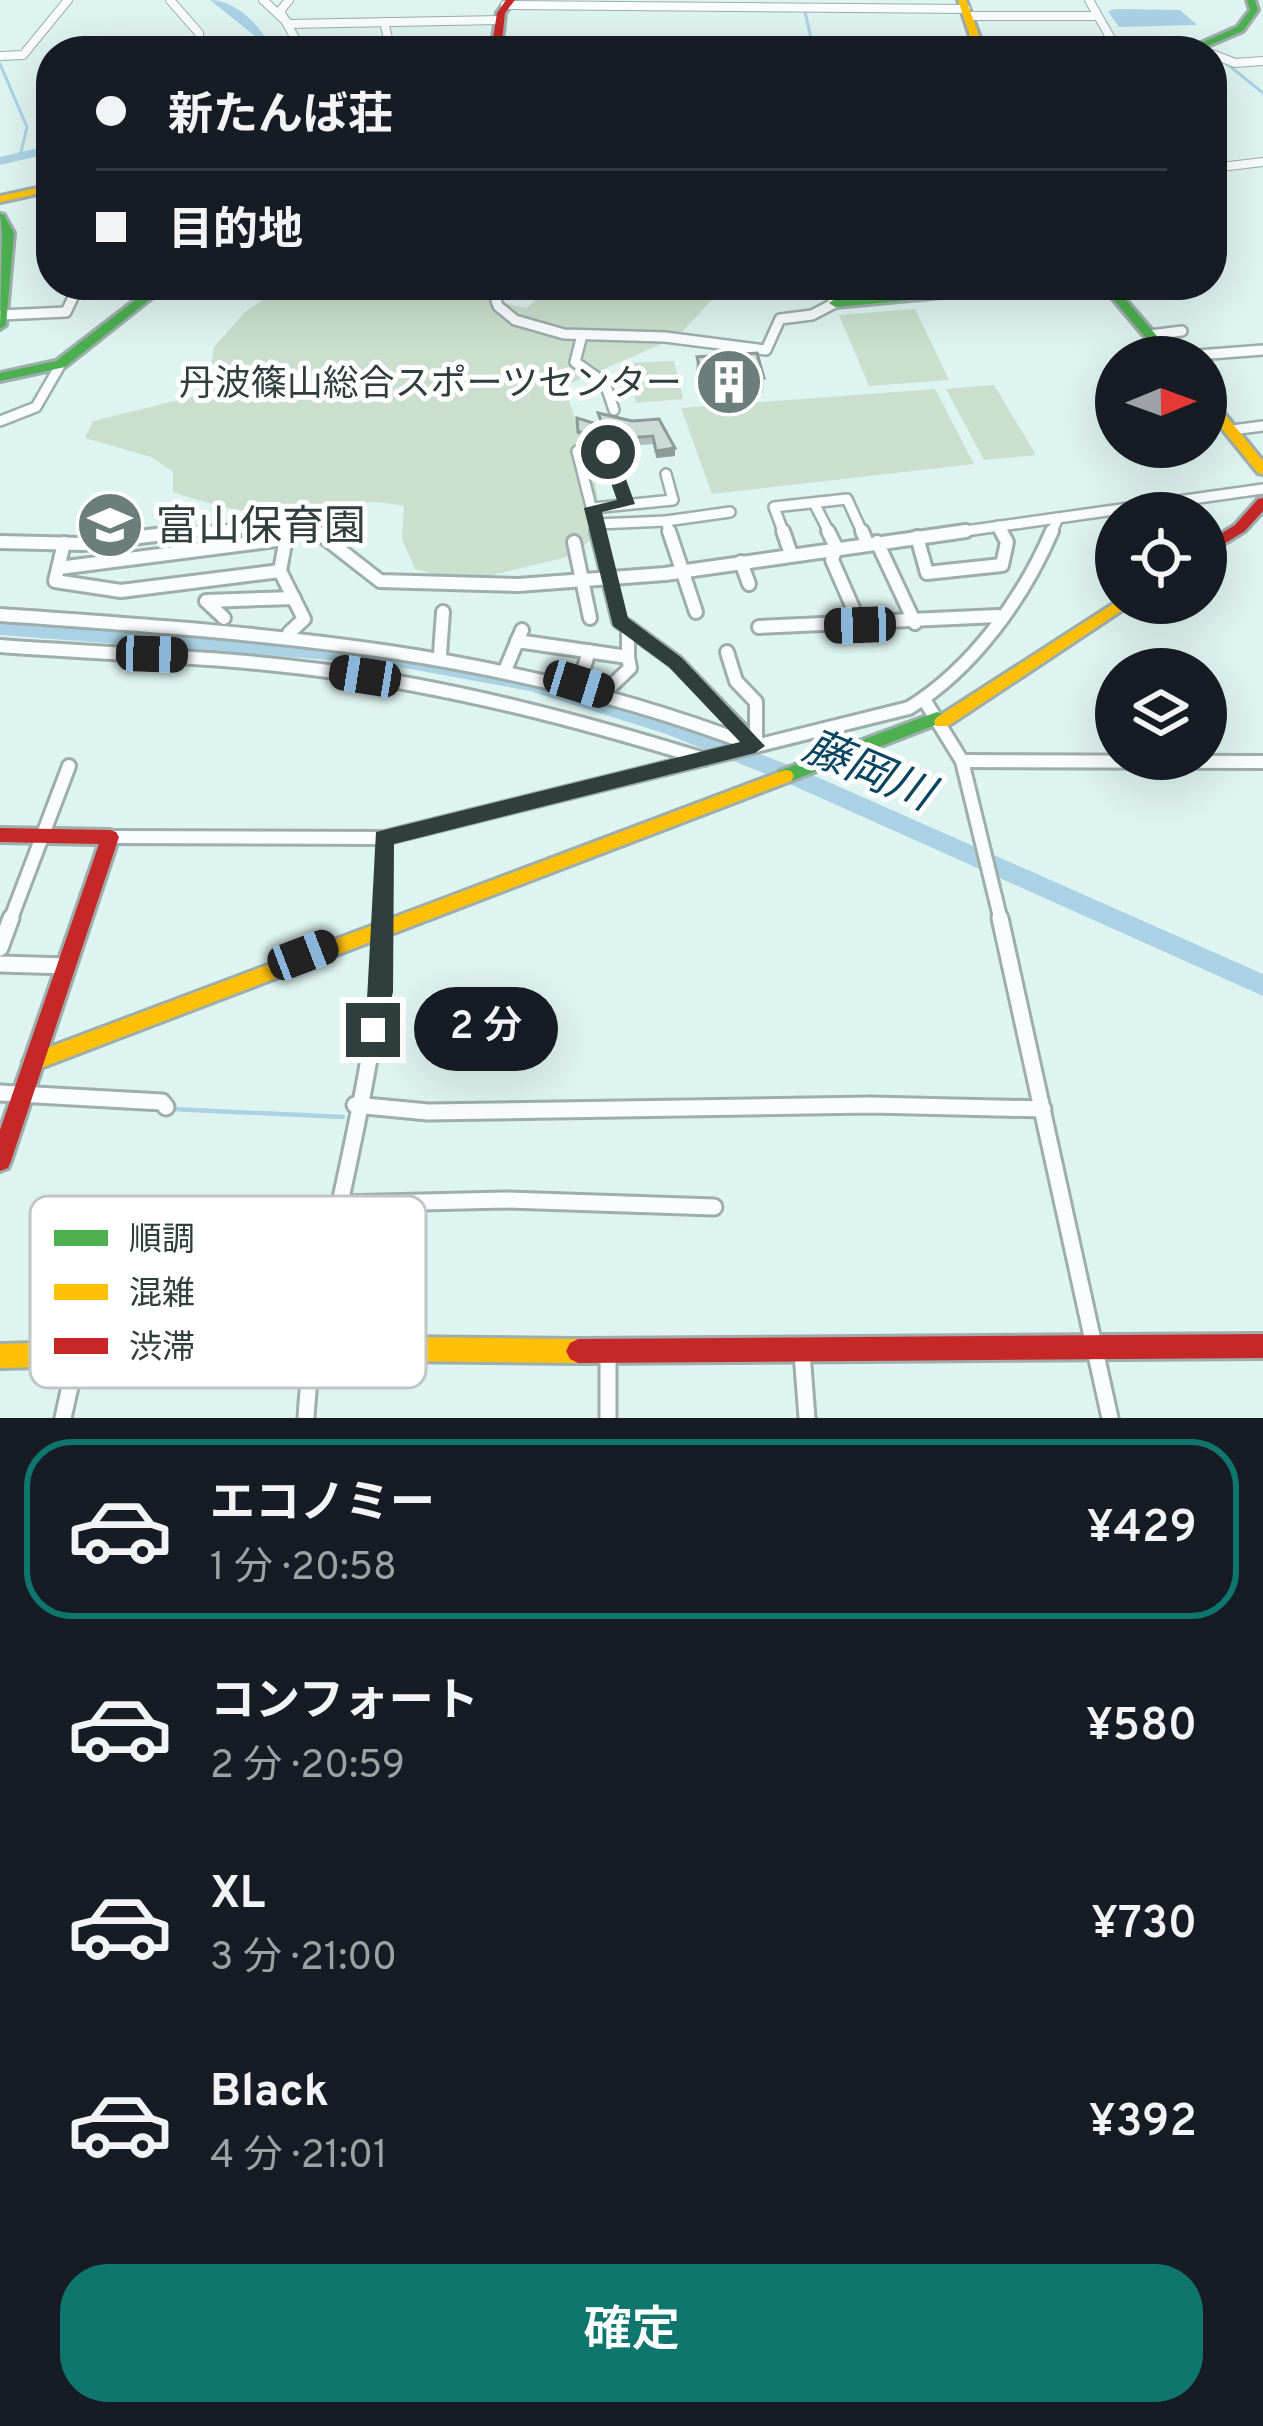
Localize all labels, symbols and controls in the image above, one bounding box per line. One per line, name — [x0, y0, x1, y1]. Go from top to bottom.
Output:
text: 新たんば荘 — [168, 89, 393, 146]
text: 目的地 — [168, 204, 303, 261]
north arrow — [1095, 336, 1227, 468]
map controls — [1095, 336, 1227, 780]
building icon: 丹波篠山総合スポーツセンター — [694, 347, 764, 417]
place label: 丹波篠山総合スポーツセンター — [179, 363, 682, 409]
route start — [581, 425, 635, 479]
school or university icon: 富山保育園 — [75, 490, 145, 560]
button: locate — [1095, 492, 1227, 624]
place label: 富山保育園 — [156, 503, 366, 556]
car — [823, 606, 897, 644]
car — [115, 635, 189, 673]
button: layers — [1095, 648, 1227, 780]
car — [327, 653, 403, 699]
car — [539, 656, 619, 712]
water label: 藤岡川 — [794, 721, 944, 827]
car — [263, 925, 343, 985]
callout: 2 分 — [415, 988, 559, 1072]
route end — [346, 1003, 400, 1057]
text: 2 分 — [450, 1004, 522, 1053]
legend — [30, 1196, 426, 1388]
text: 順調 — [129, 1221, 195, 1263]
text: 混雑 — [129, 1275, 195, 1317]
text: 渋滞 — [129, 1329, 195, 1371]
icon: car — [66, 1475, 174, 1583]
text: エコノミー — [210, 1477, 435, 1534]
text: ¥429 — [1087, 1501, 1197, 1558]
text: 1 分 · 20:58 — [210, 1545, 397, 1594]
icon: car — [66, 1673, 174, 1781]
text: コンフォート — [210, 1675, 479, 1732]
text: ¥580 — [1086, 1699, 1197, 1756]
text: 2 分 · 20:59 — [210, 1743, 405, 1792]
text: XL — [210, 1867, 265, 1924]
icon: car — [66, 1871, 174, 1979]
text: ¥730 — [1091, 1897, 1197, 1954]
text: 3 分 · 21:00 — [210, 1935, 397, 1984]
text: Black — [210, 2065, 329, 2122]
icon: car — [66, 2069, 174, 2177]
text: ¥392 — [1089, 2095, 1197, 2152]
text: 4 分 · 21:01 — [210, 2133, 388, 2182]
button: 確定 — [60, 2264, 1203, 2402]

